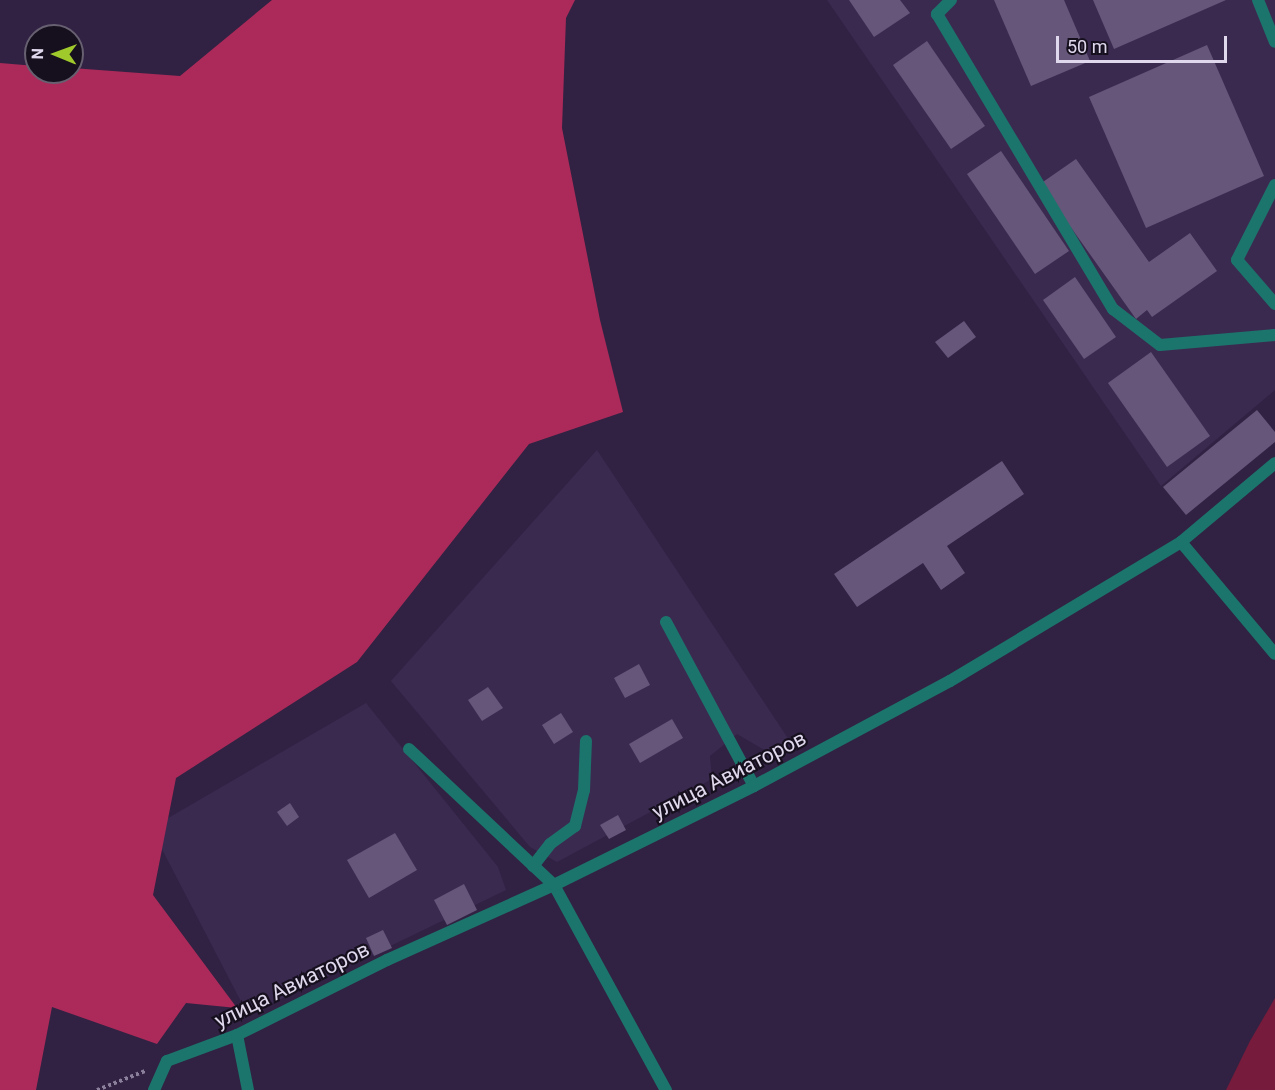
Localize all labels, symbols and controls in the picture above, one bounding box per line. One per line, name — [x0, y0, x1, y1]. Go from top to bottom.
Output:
north arrow — [24, 24, 84, 84]
scale bar — [1059, 24, 1230, 62]
text: 50 m — [1067, 36, 1107, 57]
text: N — [28, 48, 47, 60]
street label: улица Авиаторов — [648, 725, 810, 825]
street label: улица Авиаторов — [210, 937, 374, 1033]

